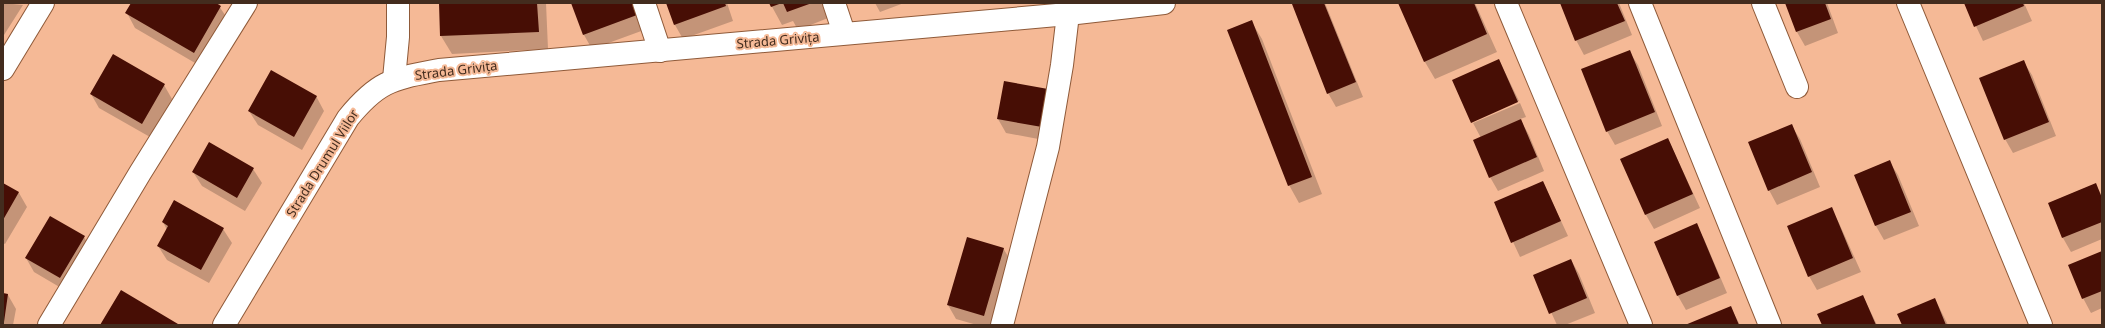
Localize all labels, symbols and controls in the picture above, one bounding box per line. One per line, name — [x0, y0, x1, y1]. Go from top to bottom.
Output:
street label: Strada Grivița — [736, 27, 820, 53]
street label: Strada Grivița — [414, 56, 498, 84]
street label: Strada Drumul Viilor — [282, 105, 363, 220]

